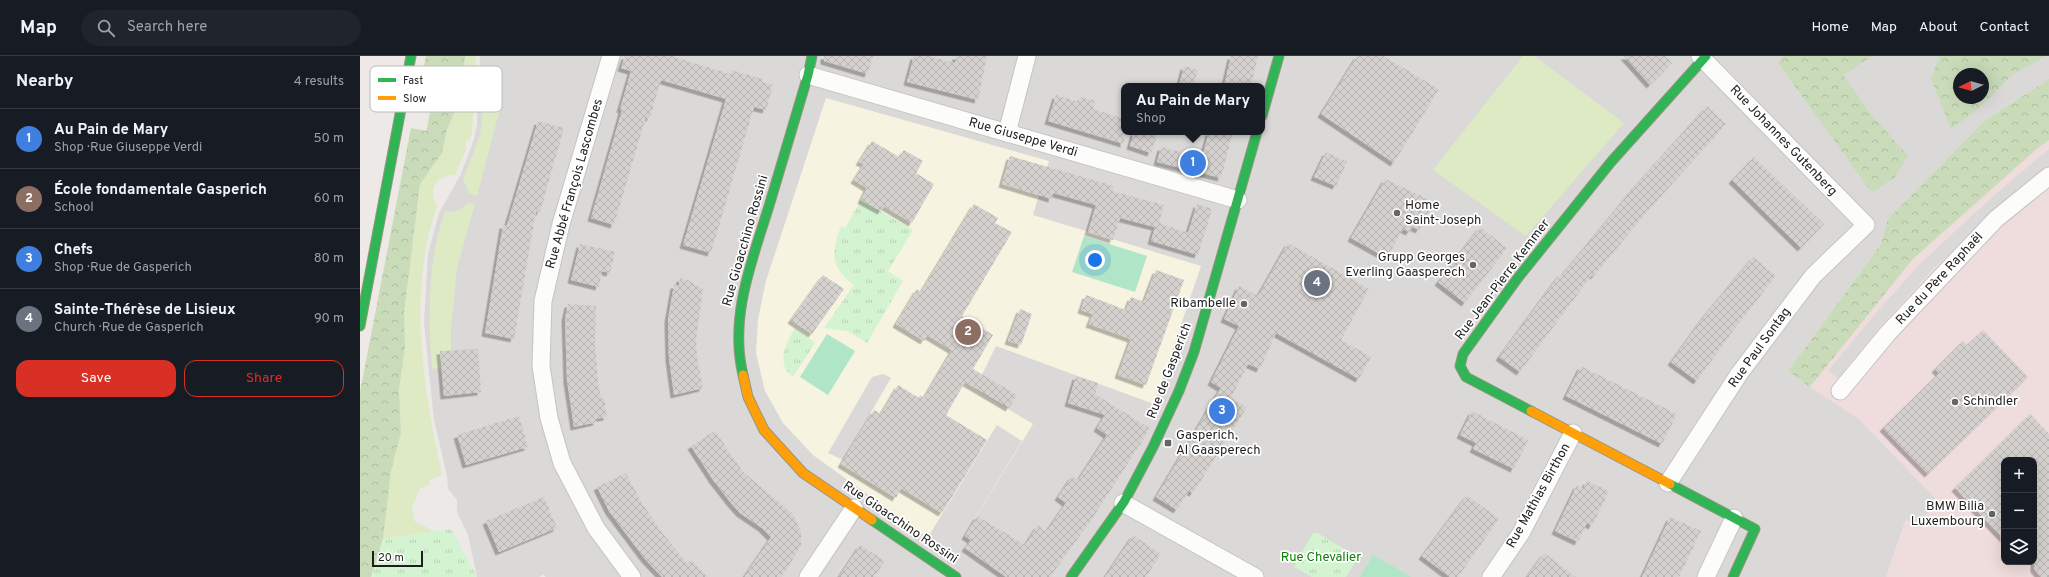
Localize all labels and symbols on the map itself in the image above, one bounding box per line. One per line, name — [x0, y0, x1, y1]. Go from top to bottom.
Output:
legend — [370, 66, 502, 112]
north arrow — [1953, 68, 1989, 104]
text: Fast — [403, 74, 423, 88]
street label: Rue Johannes Gutenberg — [1726, 82, 1840, 200]
text: Slow — [403, 92, 426, 106]
street label: Rue Abbé François Lascombes — [543, 97, 607, 271]
street label: Rue Giuseppe Verdi — [967, 115, 1079, 161]
pin: 1 — [1180, 148, 1206, 178]
street label: Rue Gioacchino Rossini — [720, 174, 772, 308]
place label: Home Saint-Joseph — [1405, 198, 1481, 229]
marker: Home Saint-Joseph — [1392, 208, 1402, 218]
street label: Rue Jean-Pierre Kemmer — [1452, 216, 1554, 344]
street label: Rue du Père Raphaël — [1893, 229, 1987, 329]
your location — [1085, 250, 1105, 270]
place label: Grupp Georges Everling Gaasperech — [1345, 250, 1465, 281]
marker: Grupp Georges Everling Gaasperech — [1468, 260, 1478, 270]
pin: 4 — [1304, 268, 1330, 298]
place label: Ribambelle — [1170, 296, 1236, 312]
marker: Ribambelle — [1239, 299, 1249, 309]
street label: Rue Paul Sontag — [1726, 305, 1794, 391]
pin: 2 — [955, 317, 981, 347]
street label: Rue de Gasperich — [1144, 321, 1196, 421]
place label: Schindler — [1963, 394, 2018, 410]
pin: 3 — [1209, 396, 1235, 426]
marker: Schindler — [1950, 397, 1960, 407]
place label: Gasperich, Al Gaasperech — [1176, 428, 1261, 459]
marker: Gasperich, Al Gaasperech — [1163, 438, 1173, 448]
street label: Rue Mathias Birthon — [1504, 441, 1574, 551]
street label: Rue Gioacchino Rossini — [839, 478, 961, 568]
place label: BMW Bilia Luxembourg — [1911, 499, 1984, 530]
marker: BMW Bilia Luxembourg — [1987, 509, 1997, 519]
scale bar — [372, 549, 423, 568]
park label: Rue Chevalier — [1281, 550, 1361, 566]

